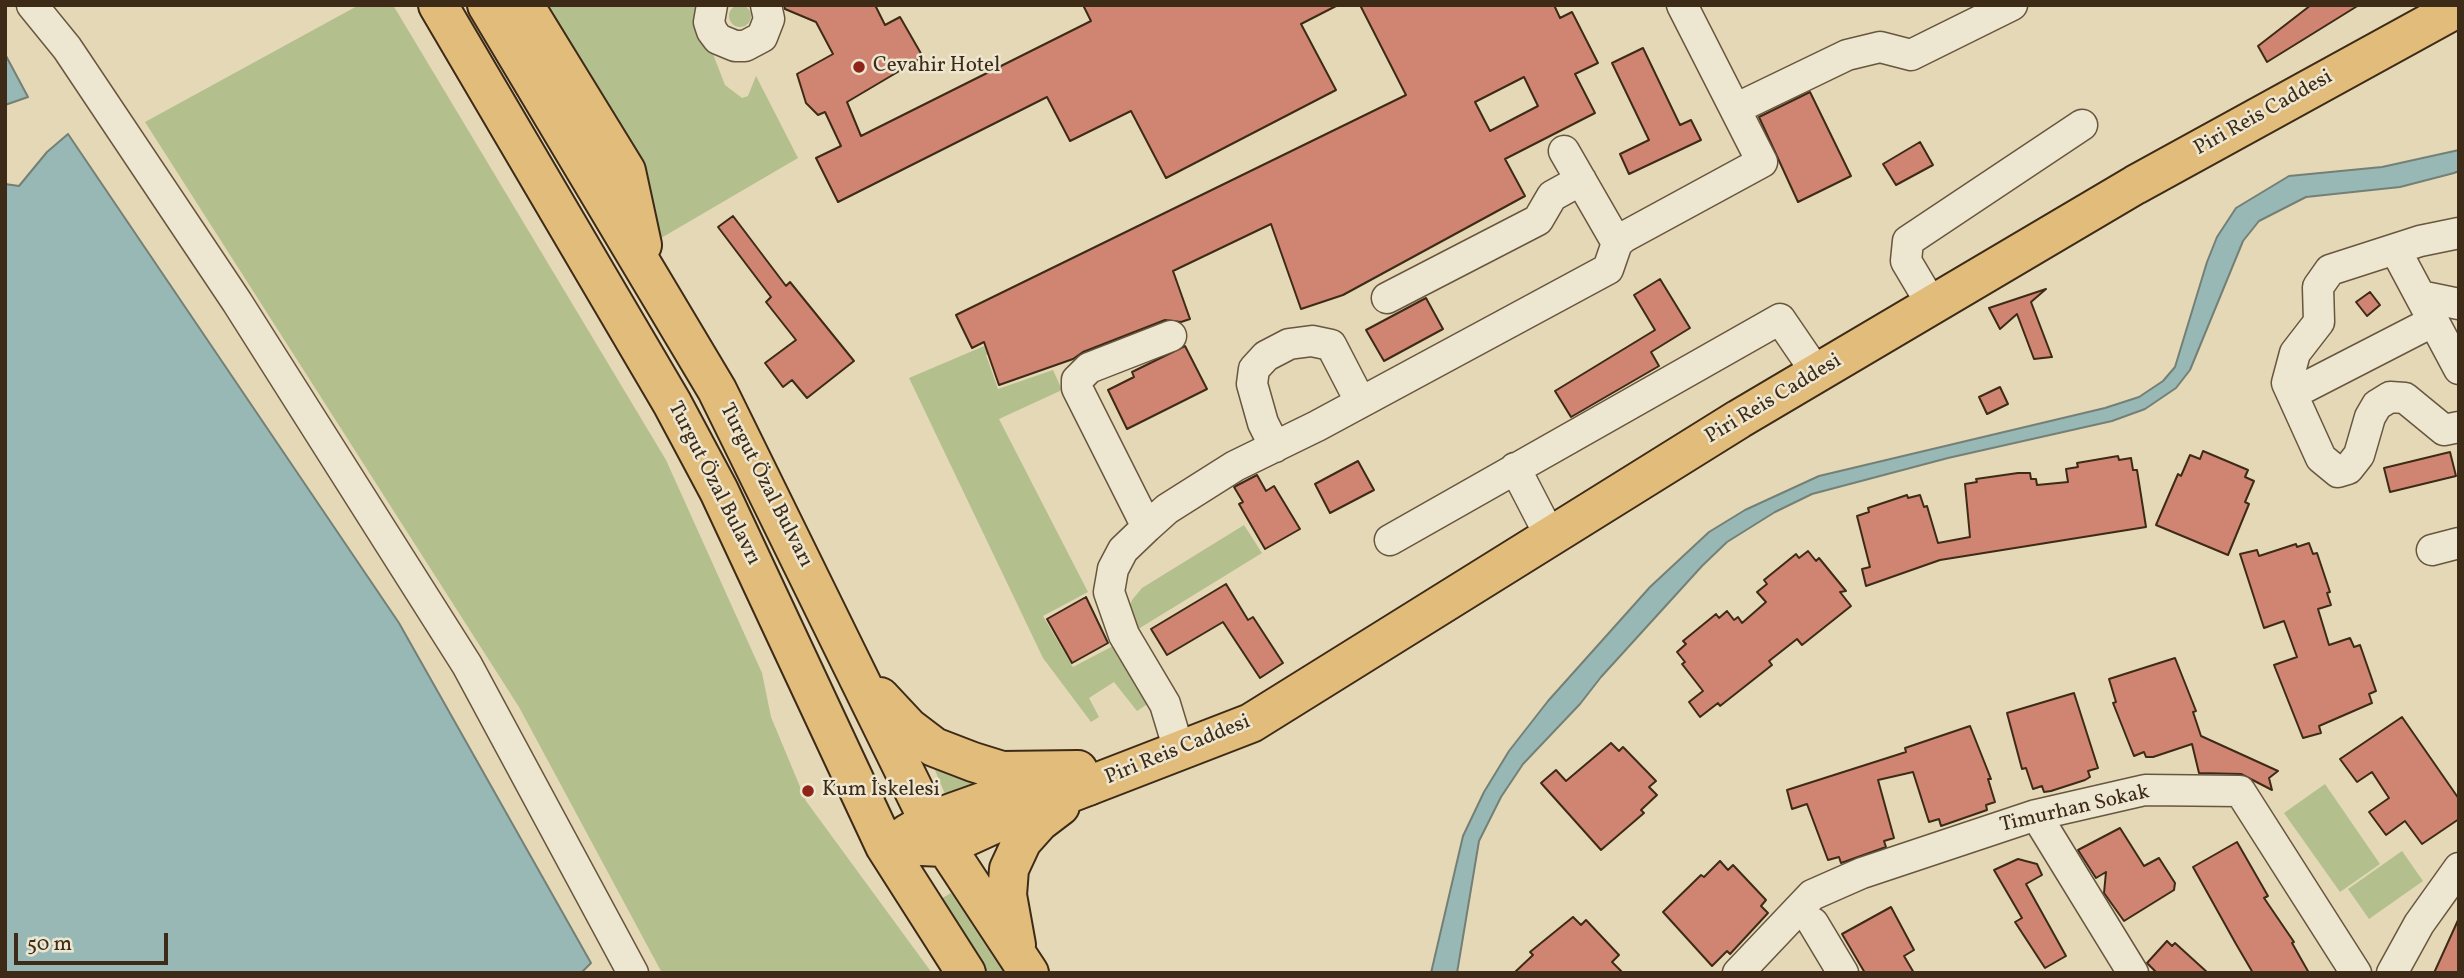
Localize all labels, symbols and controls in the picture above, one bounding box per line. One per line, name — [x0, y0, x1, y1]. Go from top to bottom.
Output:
place label: Cevahir Hotel — [873, 54, 1000, 80]
marker: Cevahir Hotel — [851, 59, 867, 75]
street label: Piri Reis Caddesi — [2190, 66, 2338, 162]
street label: Piri Reis Caddesi — [1701, 349, 1847, 451]
street label: Turgut Özal Bulavrı — [661, 398, 765, 570]
street label: Turgut Özal Bulvarı — [713, 400, 817, 572]
street label: Piri Reis Caddesi — [1102, 710, 1254, 792]
place label: Kum İskelesi — [822, 778, 940, 804]
street label: Timurhan Sokak — [1998, 781, 2152, 839]
marker: Kum İskelesi — [800, 783, 816, 799]
scale bar — [18, 918, 172, 962]
text: 50 m — [27, 930, 72, 959]

